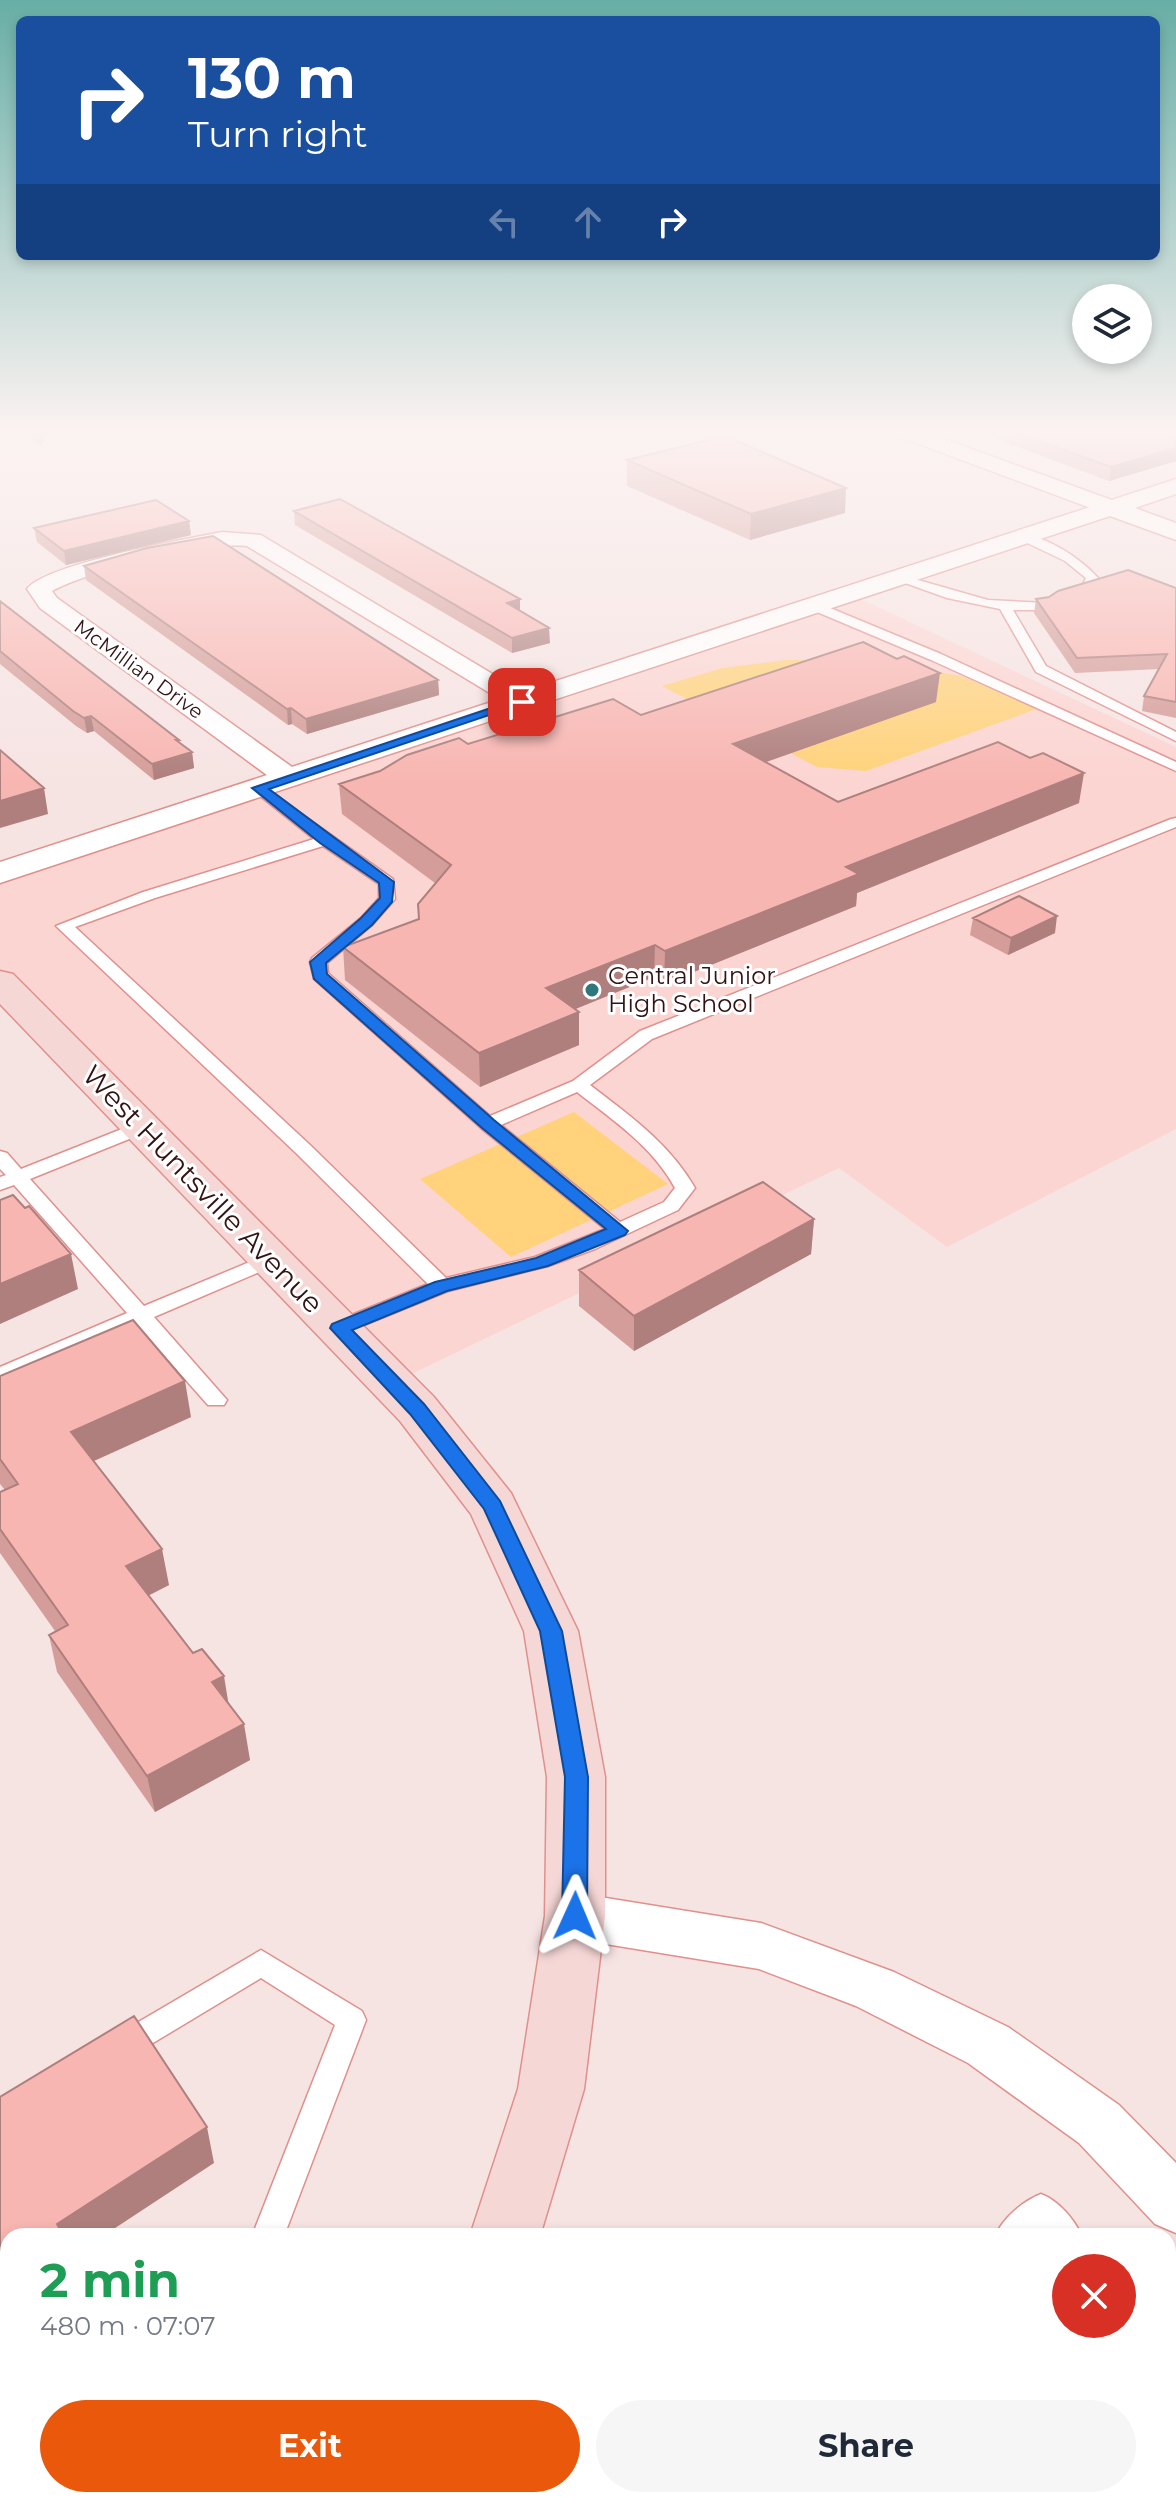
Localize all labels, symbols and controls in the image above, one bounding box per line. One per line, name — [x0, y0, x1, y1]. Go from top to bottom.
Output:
text: 130 m — [188, 44, 356, 112]
icon: right — [56, 48, 160, 152]
text: Turn right — [188, 112, 368, 156]
icon: left — [482, 200, 526, 244]
icon: ahead — [566, 200, 610, 244]
icon: right — [650, 200, 694, 244]
map controls — [1072, 284, 1152, 364]
button: layers — [1072, 284, 1152, 364]
street label: McMillian Drive — [70, 614, 208, 724]
pin — [488, 668, 556, 736]
icon: arrive — [500, 680, 544, 724]
place label: Central Junior High School — [608, 961, 776, 1018]
marker: Central Junior High School — [583, 981, 601, 999]
street label: West Huntsville Avenue — [76, 1058, 330, 1320]
position arrow — [533, 1874, 617, 1958]
text: 2 min — [40, 2251, 180, 2309]
button: close — [1052, 2254, 1136, 2338]
text: 480 m · 07:07 — [40, 2310, 215, 2342]
button: Exit — [40, 2400, 580, 2492]
button: Share — [596, 2400, 1136, 2492]

